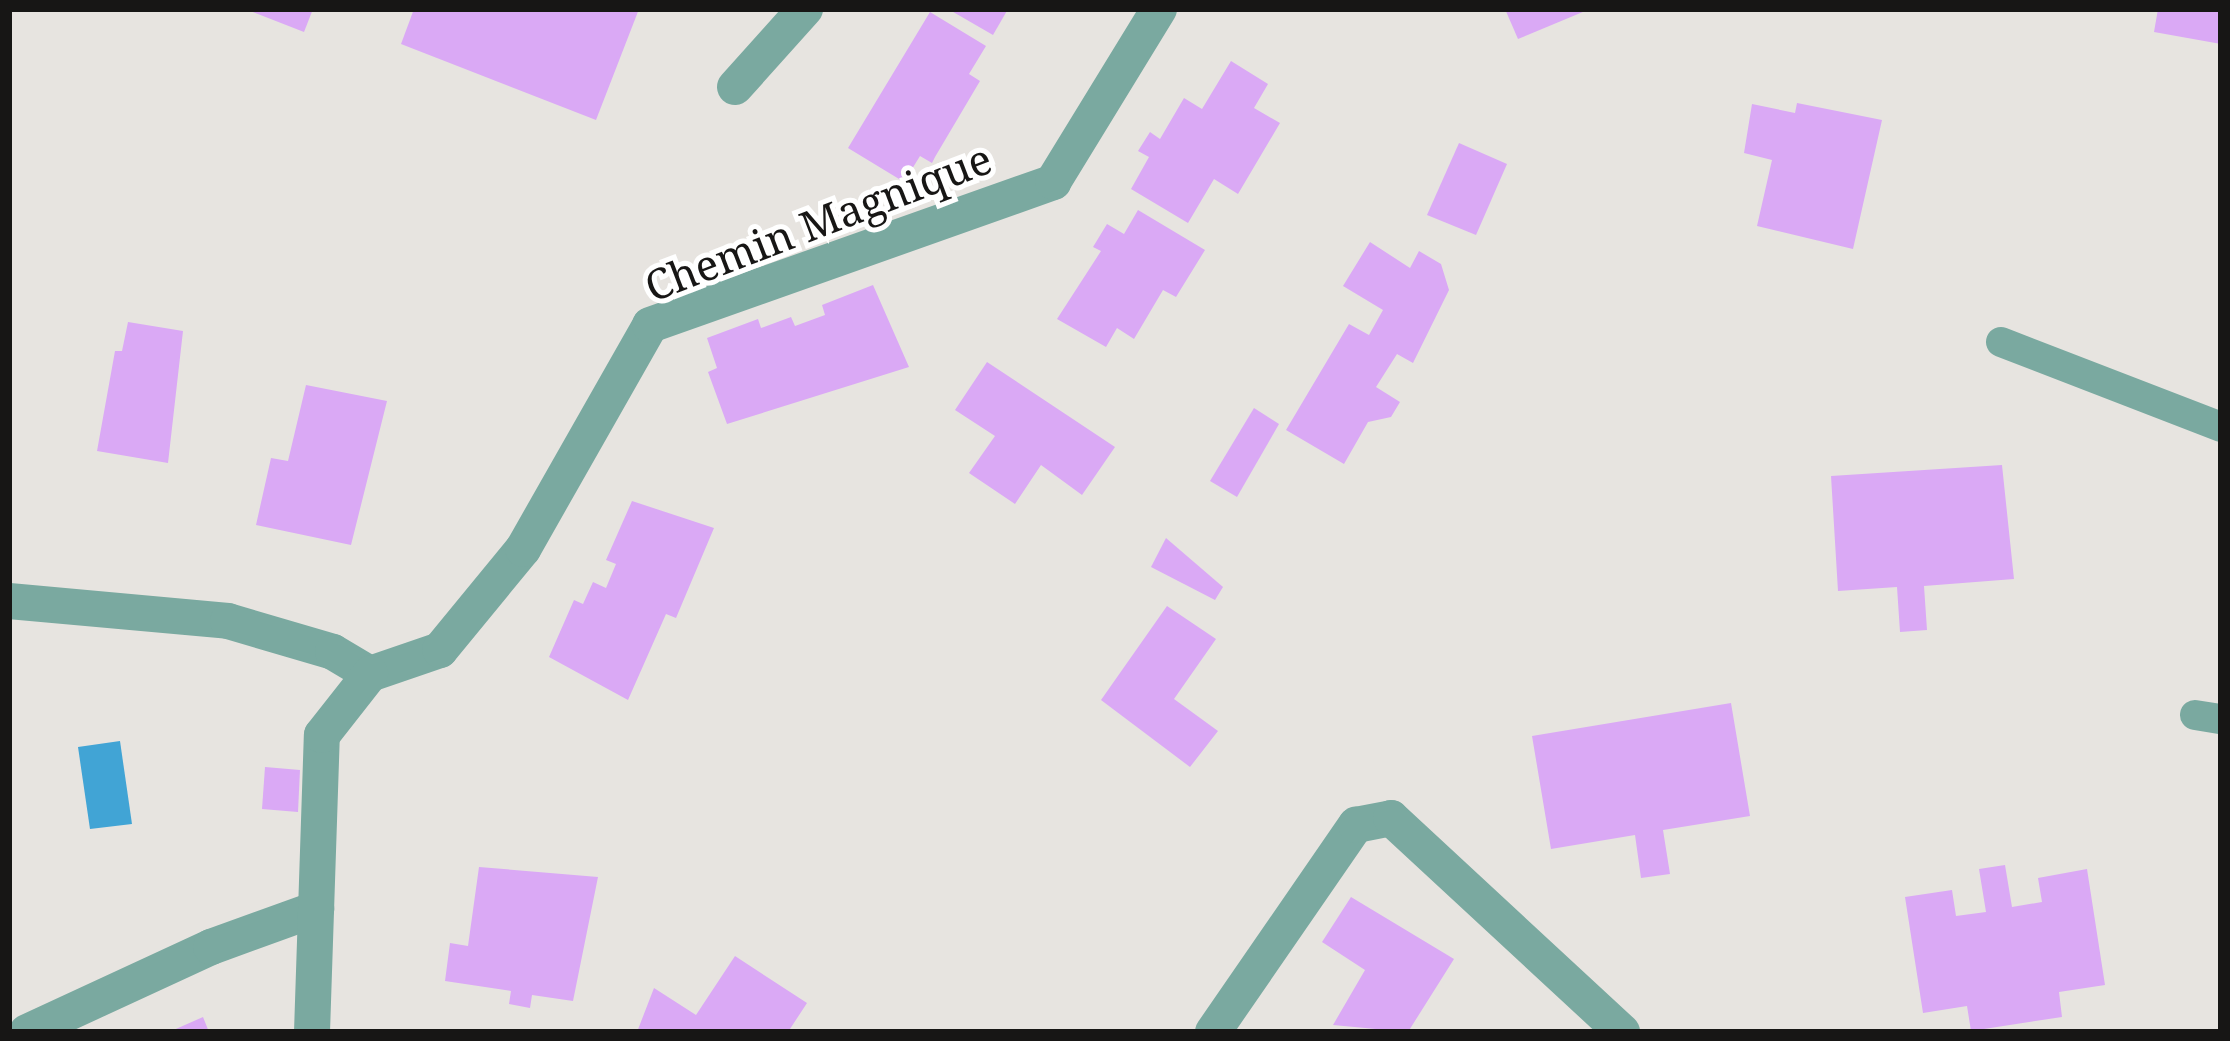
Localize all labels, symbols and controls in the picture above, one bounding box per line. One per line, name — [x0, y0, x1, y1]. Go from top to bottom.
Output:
street label: Chemin Magnique — [638, 133, 998, 311]

